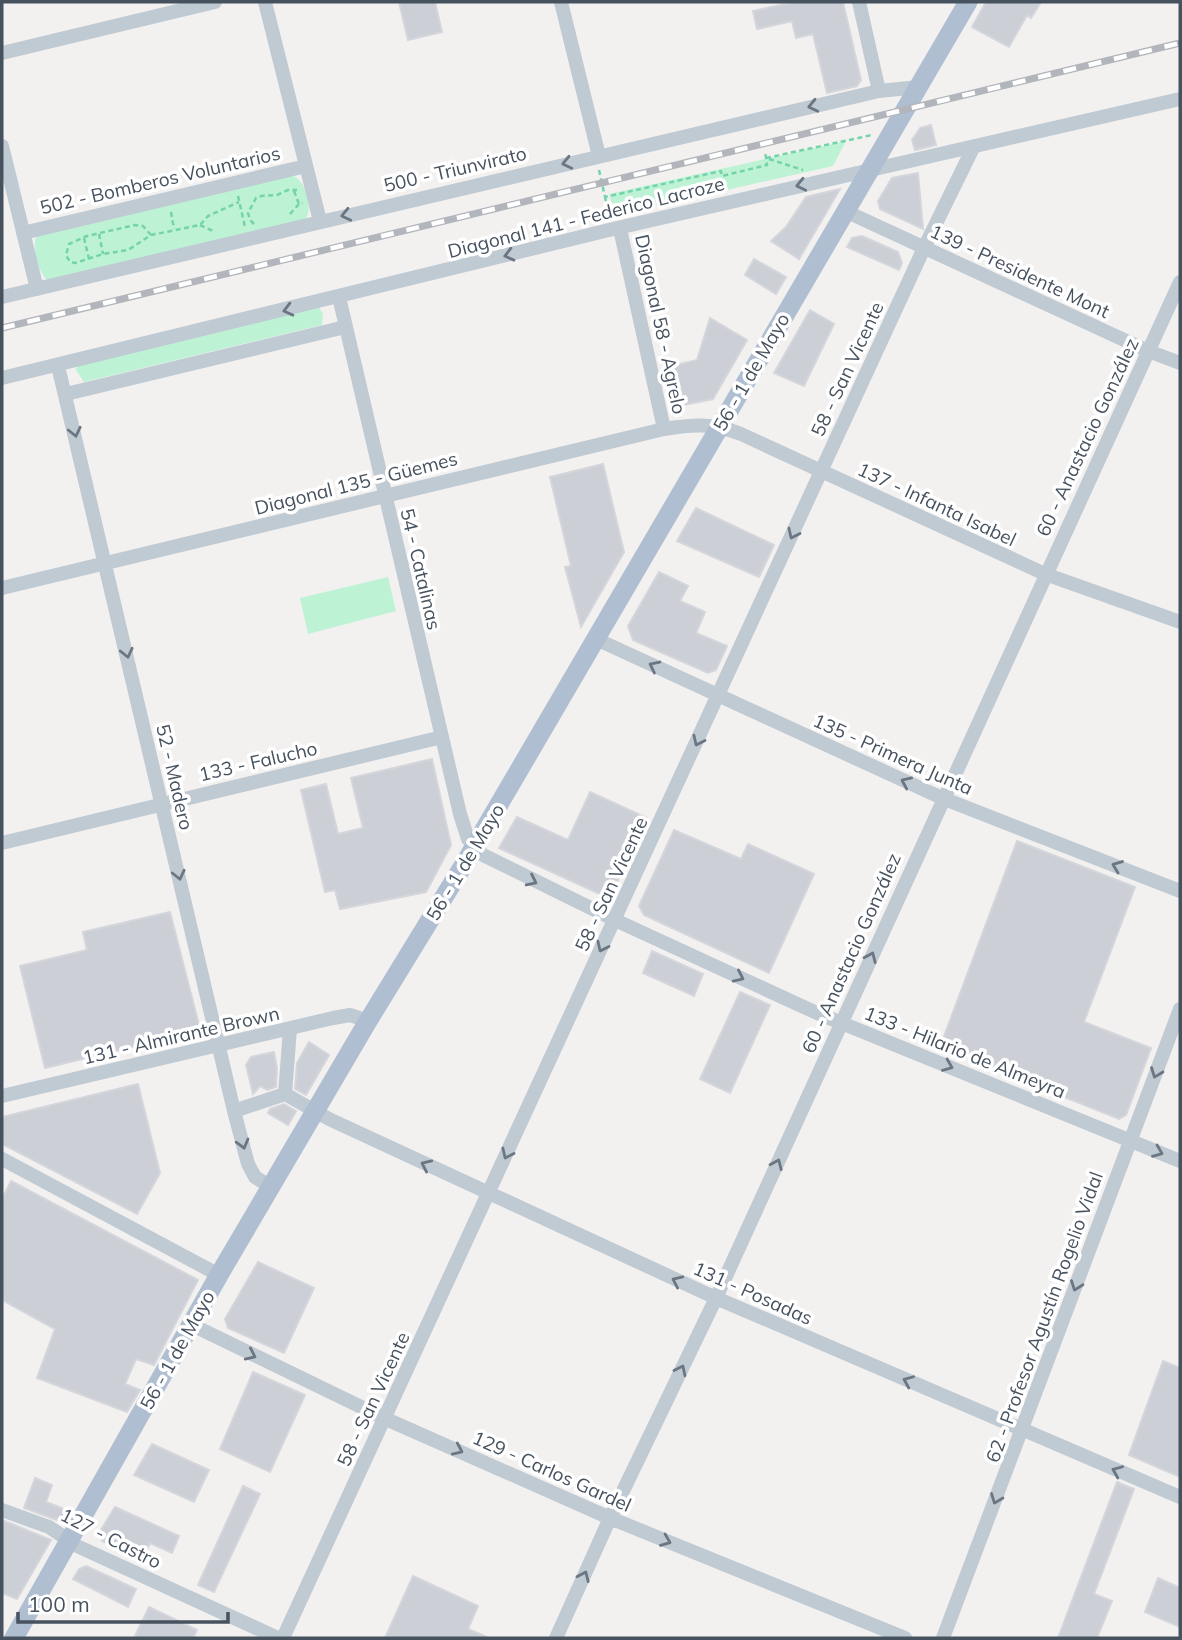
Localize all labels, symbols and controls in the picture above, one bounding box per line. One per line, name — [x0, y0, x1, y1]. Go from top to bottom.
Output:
one-way arrow — [807, 98, 819, 112]
street label: 502 - Bomberos Voluntarios — [38, 141, 282, 219]
street label: 500 - Triunvirato — [381, 141, 529, 197]
one-way arrow — [561, 155, 573, 169]
street label: Diagonal 141 - Federico Lacroze — [445, 171, 727, 263]
one-way arrow — [795, 177, 807, 191]
one-way arrow — [340, 207, 352, 221]
street label: 139 - Presidente Mont — [926, 219, 1114, 323]
street label: Diagonal 58 - Agrelo — [630, 232, 692, 416]
one-way arrow — [503, 247, 515, 261]
street label: 58 - San Vicente — [805, 298, 889, 440]
one-way arrow — [282, 302, 294, 316]
street label: 56 - 1 de Mayo — [708, 309, 794, 435]
street label: 60 - Anastacio González — [1030, 334, 1144, 540]
one-way arrow — [66, 426, 81, 438]
street label: Diagonal 135 - Güemes — [252, 446, 460, 520]
street label: 137 - Infanta Isabel — [854, 457, 1020, 551]
street label: 54 - Catalinas — [395, 506, 447, 632]
one-way arrow — [787, 527, 801, 539]
one-way arrow — [119, 647, 133, 659]
one-way arrow — [649, 660, 662, 674]
street label: 135 - Primera Junta — [809, 708, 977, 800]
street label: 52 - Madero — [151, 722, 199, 832]
one-way arrow — [692, 734, 706, 746]
street label: 133 - Falucho — [196, 736, 320, 786]
one-way arrow — [900, 776, 913, 790]
street label: 56 - 1 de Mayo — [421, 799, 509, 925]
street label: 58 - San Vicente — [569, 813, 653, 955]
street label: 60 - Anastacio González — [796, 849, 906, 1057]
one-way arrow — [1111, 861, 1123, 875]
one-way arrow — [170, 869, 185, 881]
one-way arrow — [525, 873, 537, 887]
one-way arrow — [596, 940, 610, 952]
one-way arrow — [863, 952, 877, 964]
one-way arrow — [732, 969, 744, 983]
street label: 131 - Almirante Brown — [80, 1001, 282, 1069]
street label: 133 - Hilario de Almeyra — [861, 1001, 1069, 1103]
one-way arrow — [941, 1058, 953, 1072]
one-way arrow — [1150, 1067, 1164, 1079]
one-way arrow — [235, 1138, 249, 1150]
one-way arrow — [1152, 1144, 1164, 1158]
one-way arrow — [501, 1147, 515, 1159]
one-way arrow — [421, 1159, 433, 1173]
one-way arrow — [769, 1159, 783, 1171]
street label: 62 - Profesor Agustín Rogelio Vidal — [980, 1168, 1108, 1466]
street label: 131 - Posadas — [690, 1256, 816, 1330]
one-way arrow — [672, 1275, 684, 1289]
one-way arrow — [1070, 1280, 1084, 1292]
street label: 56 - 1 de Mayo — [134, 1286, 220, 1414]
street label: 58 - San Vicente — [331, 1328, 415, 1470]
one-way arrow — [244, 1346, 256, 1360]
one-way arrow — [673, 1365, 687, 1377]
one-way arrow — [903, 1375, 915, 1389]
street label: 129 - Carlos Gardel — [469, 1425, 635, 1517]
one-way arrow — [451, 1442, 463, 1456]
one-way arrow — [1112, 1465, 1124, 1479]
one-way arrow — [991, 1493, 1005, 1505]
street label: 127 - Castro — [57, 1502, 165, 1574]
one-way arrow — [660, 1532, 672, 1546]
one-way arrow — [576, 1571, 590, 1583]
scale bar — [18, 1580, 228, 1624]
text: 100 m — [28, 1591, 90, 1617]

